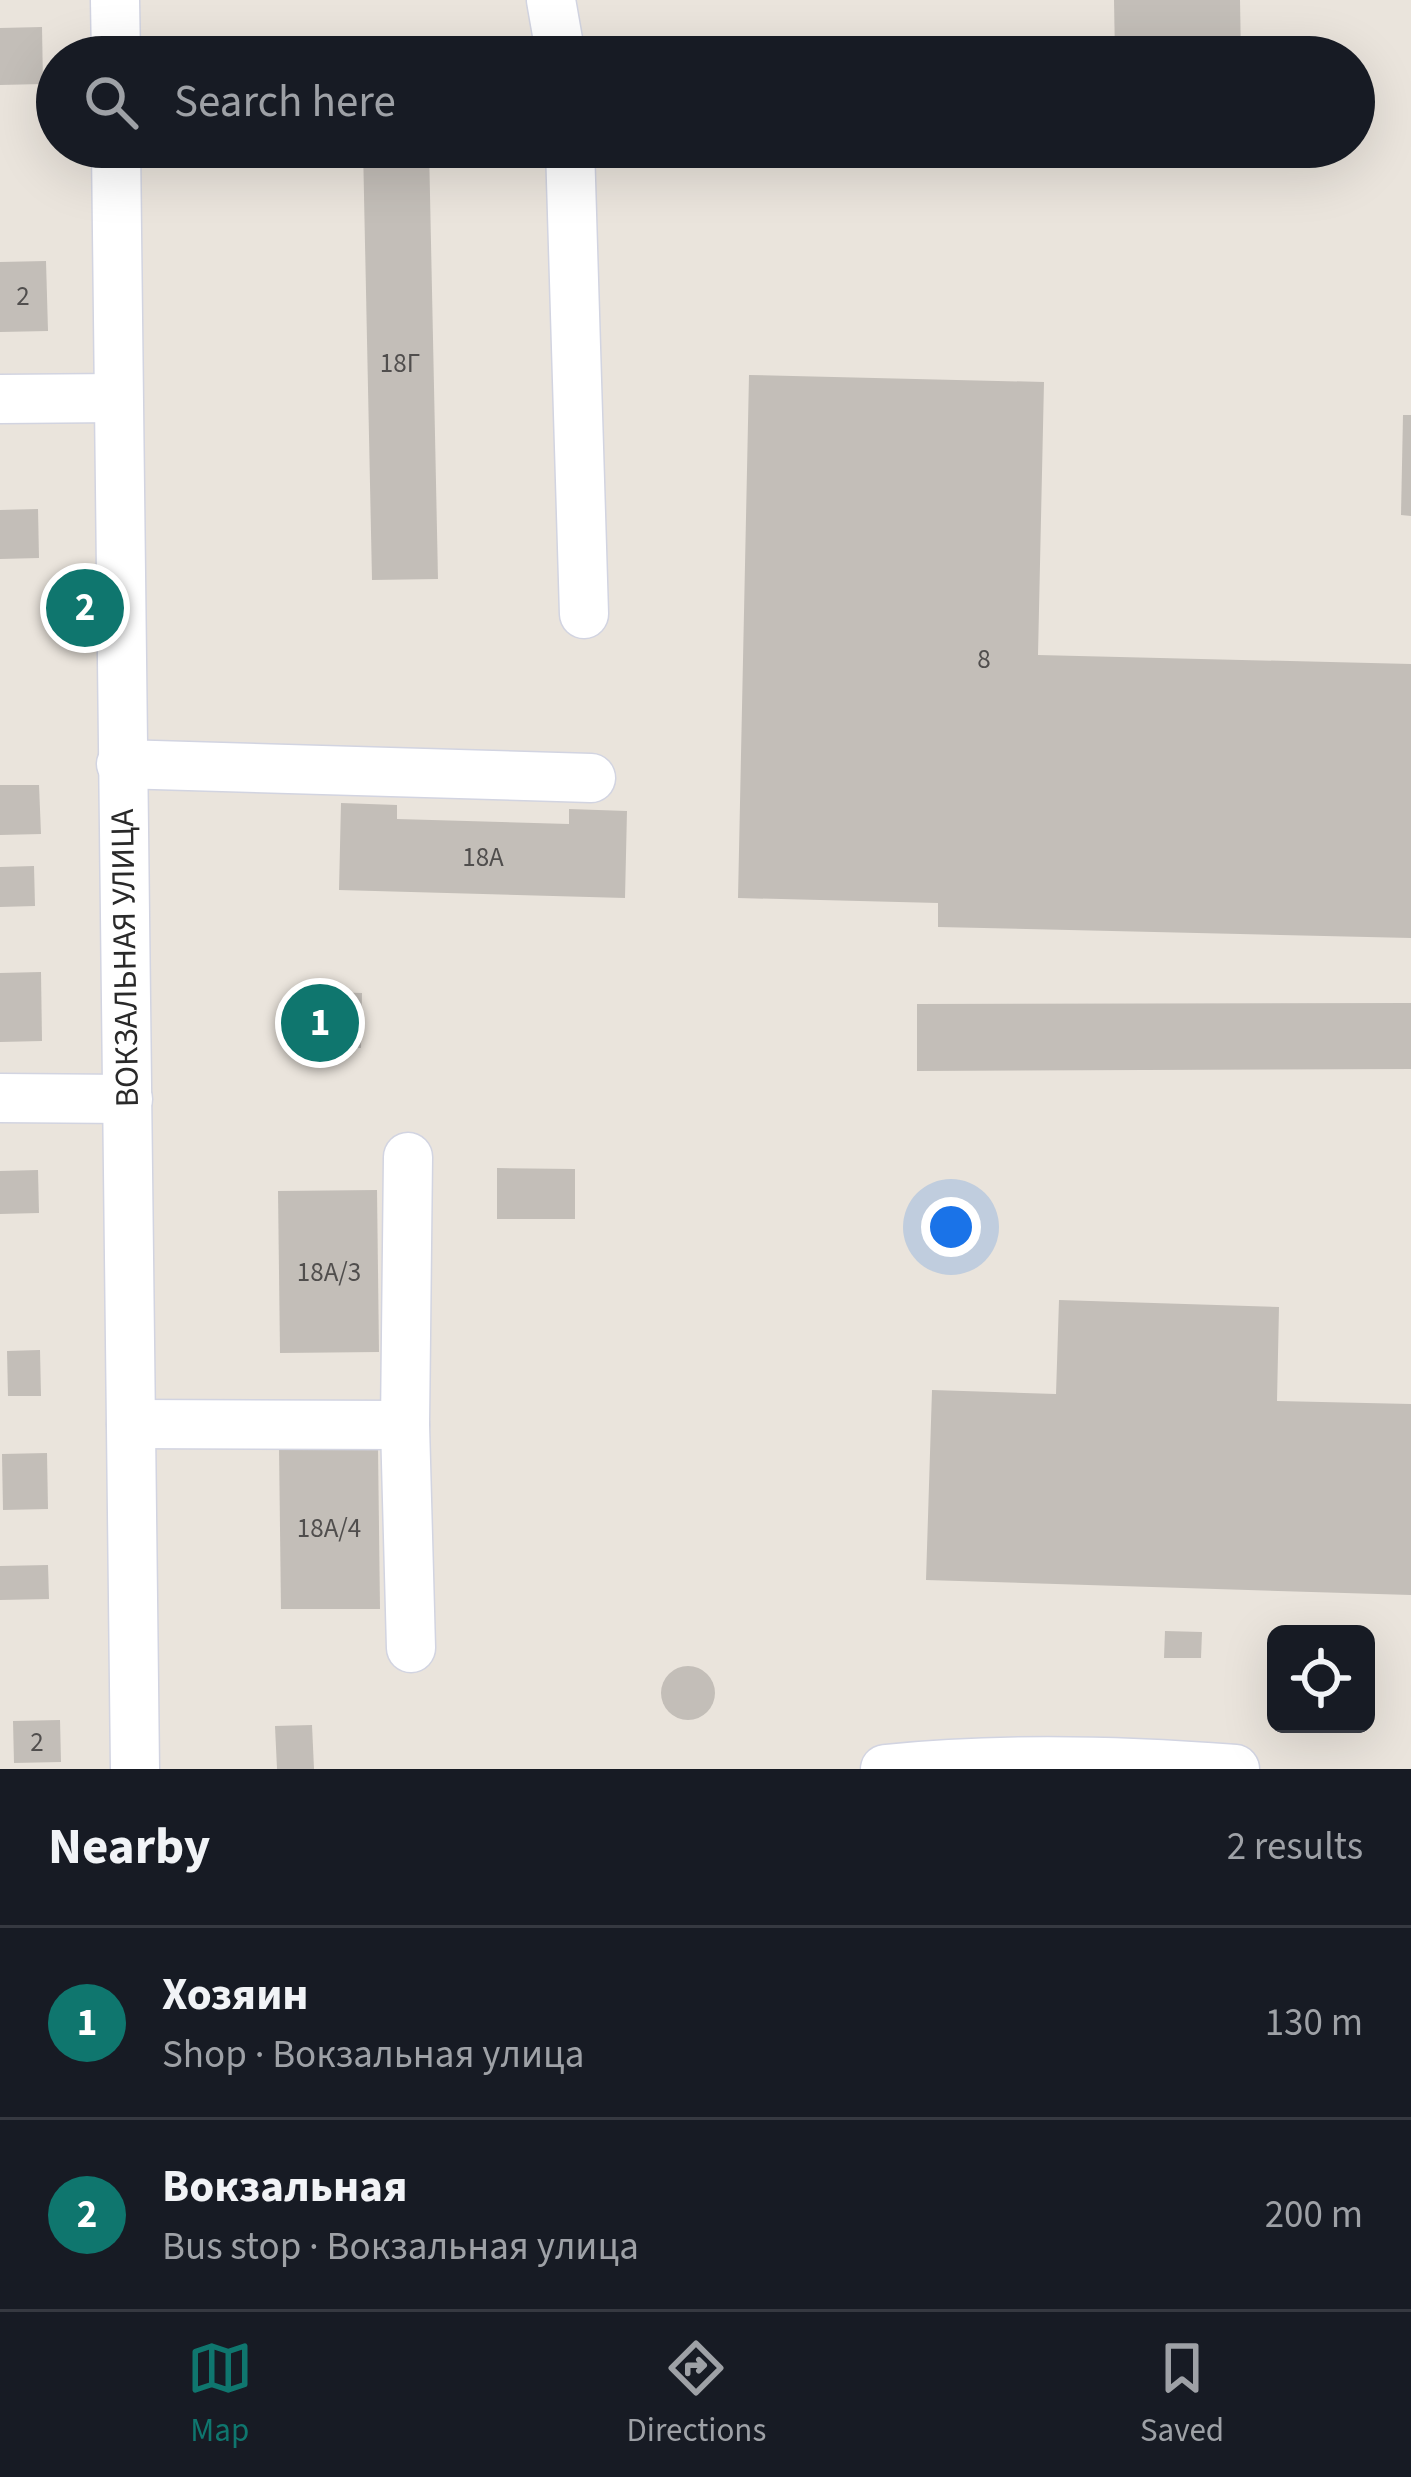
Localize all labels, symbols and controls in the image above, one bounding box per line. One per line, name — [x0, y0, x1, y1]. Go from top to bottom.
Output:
search box — [36, 36, 1375, 168]
icon: search — [78, 69, 144, 135]
text: Search here — [174, 70, 396, 134]
house number: 2 — [16, 277, 30, 316]
house number: 18Г — [380, 344, 420, 383]
pin: 2 — [46, 563, 124, 653]
house number: 8 — [977, 640, 991, 679]
street label: ВОКЗАЛЬНАЯ УЛИЦА — [99, 808, 151, 1108]
house number: 18А — [462, 838, 504, 877]
pin: 1 — [281, 978, 359, 1068]
your location — [921, 1197, 981, 1257]
house number: 18А/3 — [297, 1253, 361, 1292]
house number: 18А/4 — [297, 1509, 361, 1548]
map controls — [1267, 1625, 1375, 1733]
button: locate — [1267, 1625, 1375, 1733]
house number: 2 — [30, 1723, 44, 1762]
text: Nearby — [48, 1811, 210, 1883]
text: 2 results — [1227, 1819, 1363, 1875]
text: Хозяин — [162, 1963, 309, 2027]
text: 1 — [77, 1995, 97, 2051]
text: 130 m — [1265, 1995, 1363, 2051]
text: Shop · Вокзальная улица — [162, 2027, 585, 2083]
text: Вокзальная — [162, 2155, 407, 2219]
text: 2 — [77, 2187, 97, 2243]
text: 200 m — [1265, 2187, 1363, 2243]
text: Bus stop · Вокзальная улица — [162, 2219, 639, 2275]
tab: Map — [187, 2335, 253, 2454]
tab: Directions — [627, 2335, 766, 2454]
tab: Saved — [1140, 2335, 1224, 2454]

